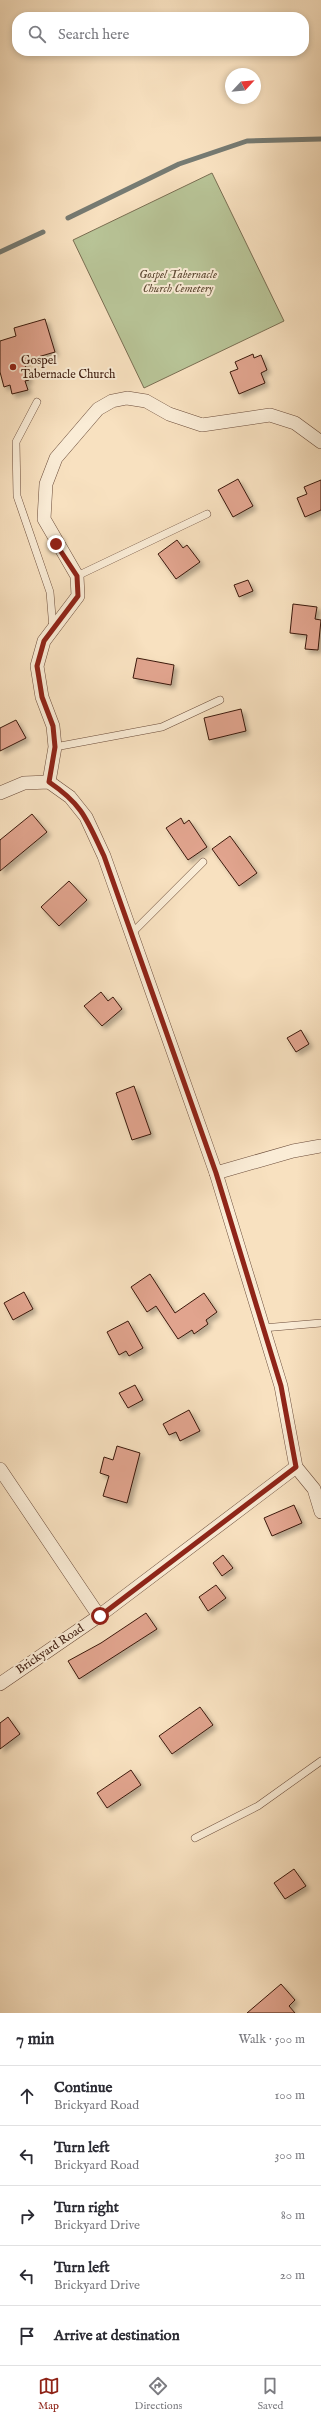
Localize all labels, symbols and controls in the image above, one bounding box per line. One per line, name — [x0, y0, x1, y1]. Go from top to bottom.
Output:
search box — [12, 12, 309, 56]
icon: search — [26, 23, 48, 45]
text: Search here — [58, 25, 129, 44]
north arrow — [225, 68, 261, 104]
park label: Gospel Tabernacle Church Cemetery — [139, 267, 217, 296]
place label: Gospel Tabernacle Church — [21, 353, 116, 382]
marker: Gospel Tabernacle Church — [8, 362, 18, 372]
route end — [47, 535, 65, 553]
route start — [91, 1607, 109, 1625]
street label: Brickyard Road — [13, 1620, 87, 1677]
text: 7 min — [16, 2029, 54, 2050]
text: Walk · 500 m — [238, 2031, 305, 2048]
text: Continue — [54, 2078, 112, 2097]
icon: ahead — [16, 2085, 38, 2107]
text: 100 m — [275, 2087, 305, 2104]
text: Brickyard Road — [54, 2097, 139, 2114]
text: Turn left — [54, 2138, 110, 2157]
icon: left — [16, 2145, 38, 2167]
text: 300 m — [274, 2147, 305, 2164]
text: Brickyard Road — [54, 2157, 139, 2174]
text: Turn right — [54, 2198, 119, 2217]
icon: right — [16, 2205, 38, 2227]
text: 80 m — [281, 2207, 305, 2224]
text: Brickyard Drive — [54, 2217, 140, 2234]
text: Turn left — [54, 2258, 110, 2277]
icon: left — [16, 2265, 38, 2287]
text: 20 m — [280, 2267, 305, 2284]
text: Brickyard Drive — [54, 2277, 140, 2294]
icon: arrive — [16, 2325, 38, 2347]
text: Arrive at destination — [54, 2326, 180, 2345]
tab: Map — [38, 2375, 60, 2413]
tab: Directions — [135, 2375, 182, 2413]
tab: Saved — [257, 2375, 283, 2413]

